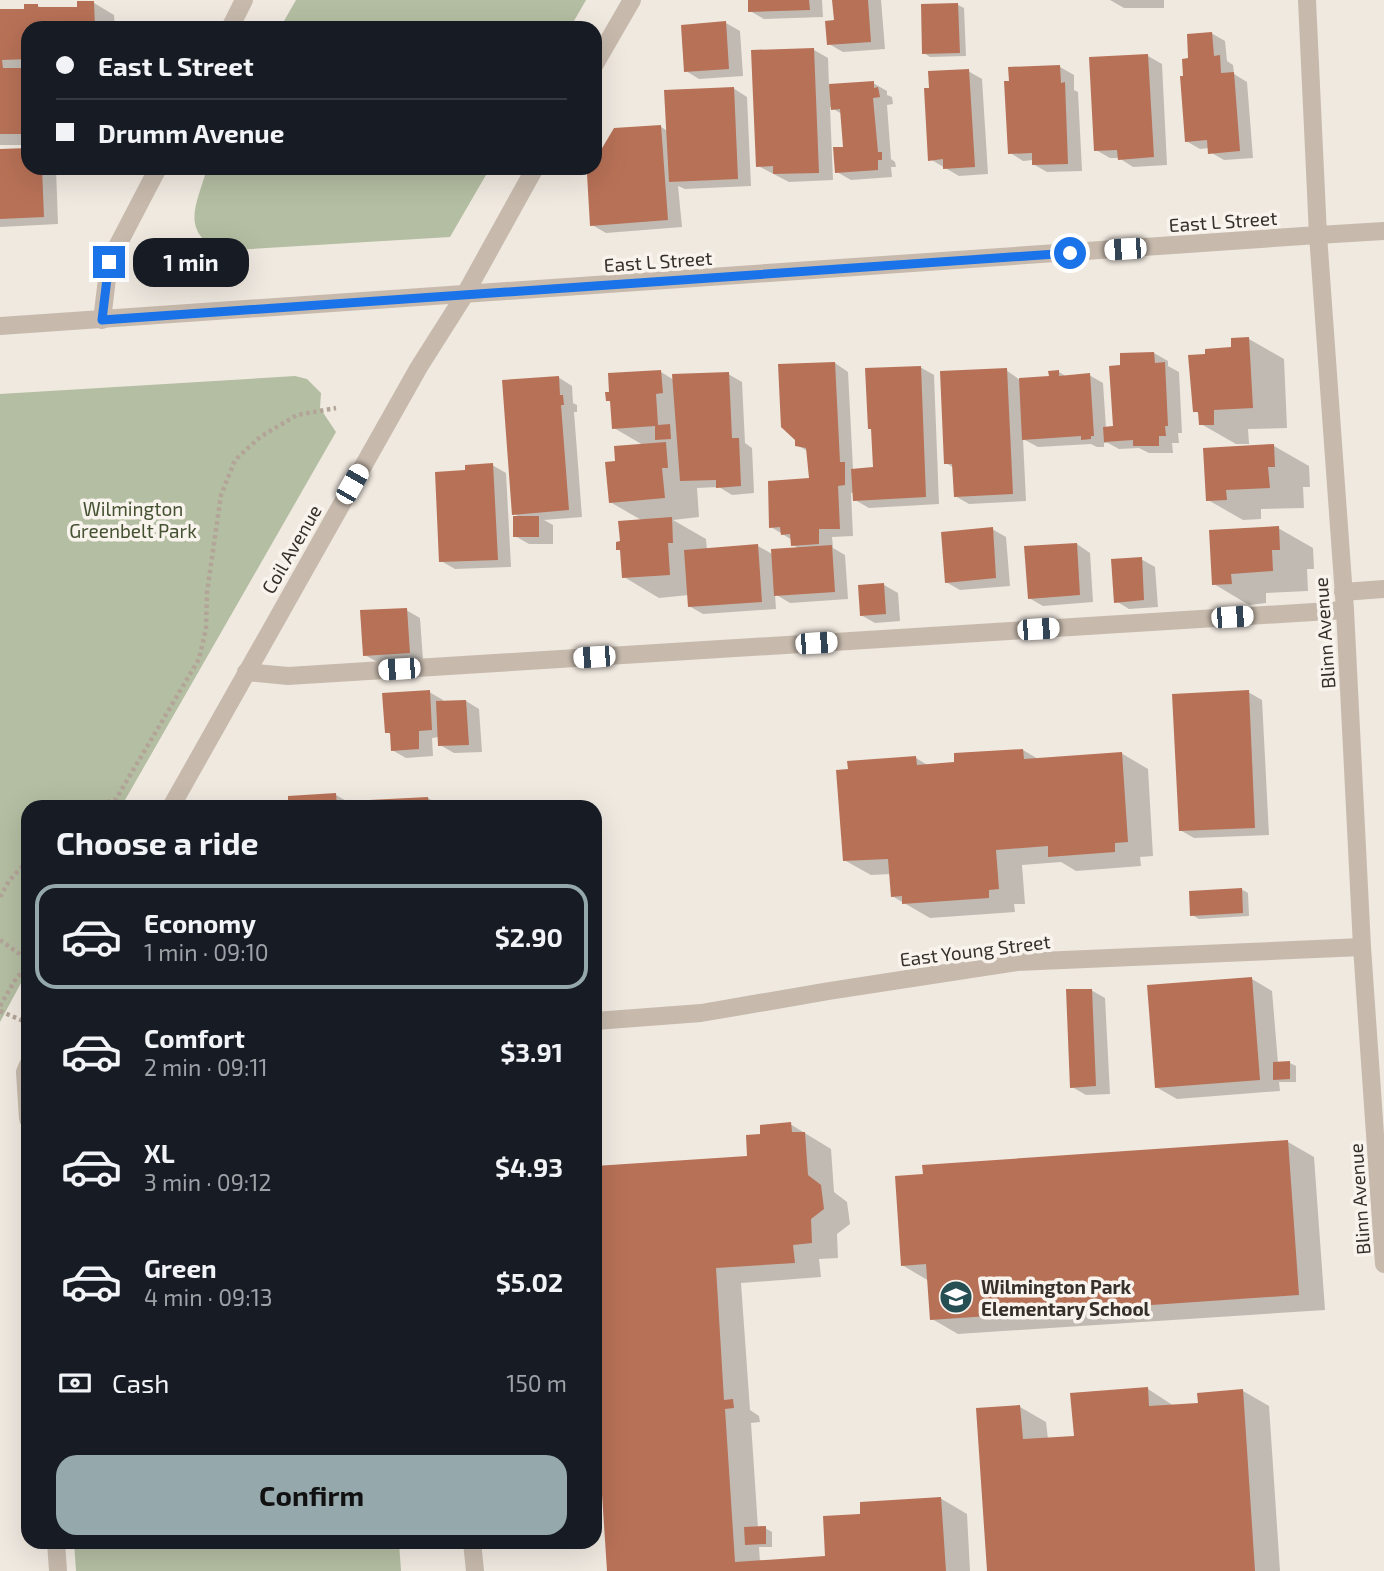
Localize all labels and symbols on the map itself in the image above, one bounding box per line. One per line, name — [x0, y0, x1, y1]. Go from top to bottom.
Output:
street label: East L Street — [1168, 206, 1278, 236]
route start — [1054, 237, 1086, 269]
car — [1104, 237, 1147, 261]
callout: 1 min — [134, 238, 249, 286]
route end — [93, 246, 125, 278]
street label: East L Street — [603, 246, 713, 276]
car — [333, 461, 372, 507]
park label: Wilmington Greenbelt Park — [69, 497, 197, 542]
street label: Coil Avenue — [256, 500, 326, 598]
street label: Blinn Avenue — [1309, 576, 1339, 690]
car — [1211, 605, 1254, 629]
car — [1017, 617, 1060, 641]
car — [795, 631, 838, 655]
car — [573, 645, 616, 669]
car — [378, 657, 421, 681]
street label: East Young Street — [898, 929, 1052, 971]
street label: Blinn Avenue — [1344, 1142, 1374, 1256]
place label: Wilmington Park Elementary School — [981, 1275, 1151, 1321]
school or university icon: Wilmington Park Elementary School — [937, 1278, 975, 1316]

